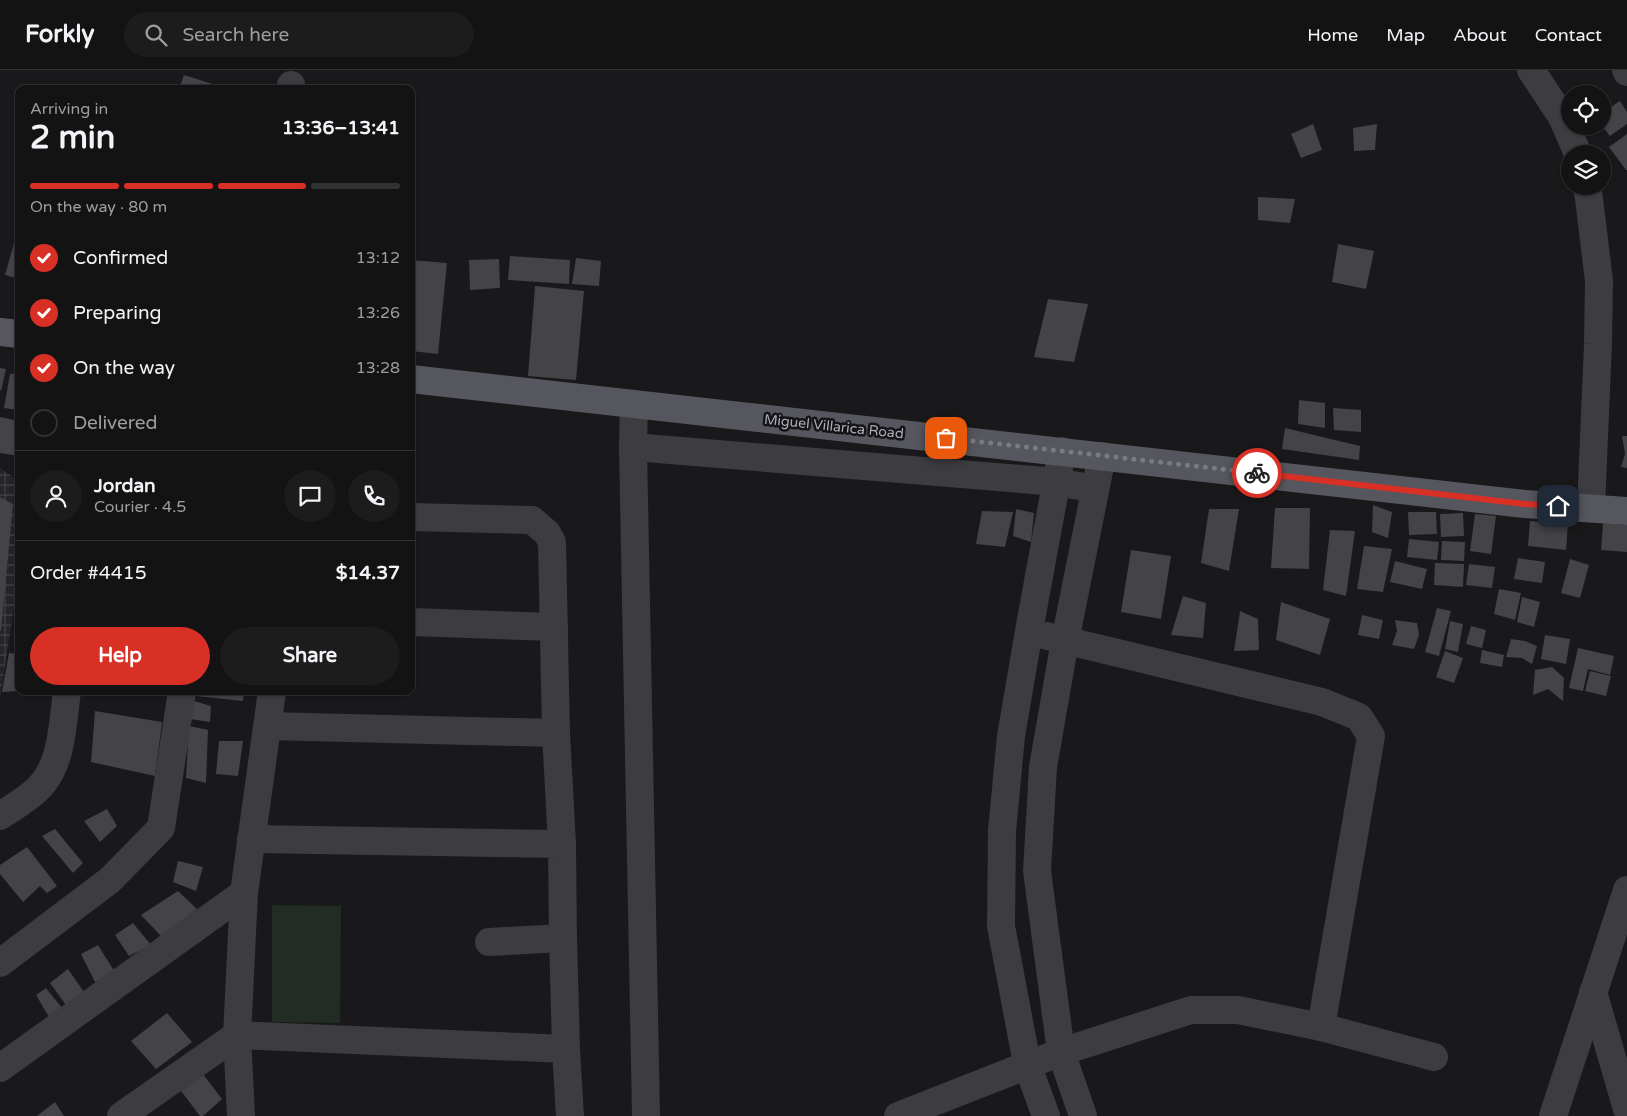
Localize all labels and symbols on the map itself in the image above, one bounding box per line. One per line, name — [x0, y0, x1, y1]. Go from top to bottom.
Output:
street label: Miguel Villarica Road — [763, 411, 905, 442]
pin — [925, 417, 967, 459]
courier — [1232, 448, 1282, 498]
pin — [1537, 485, 1579, 527]

